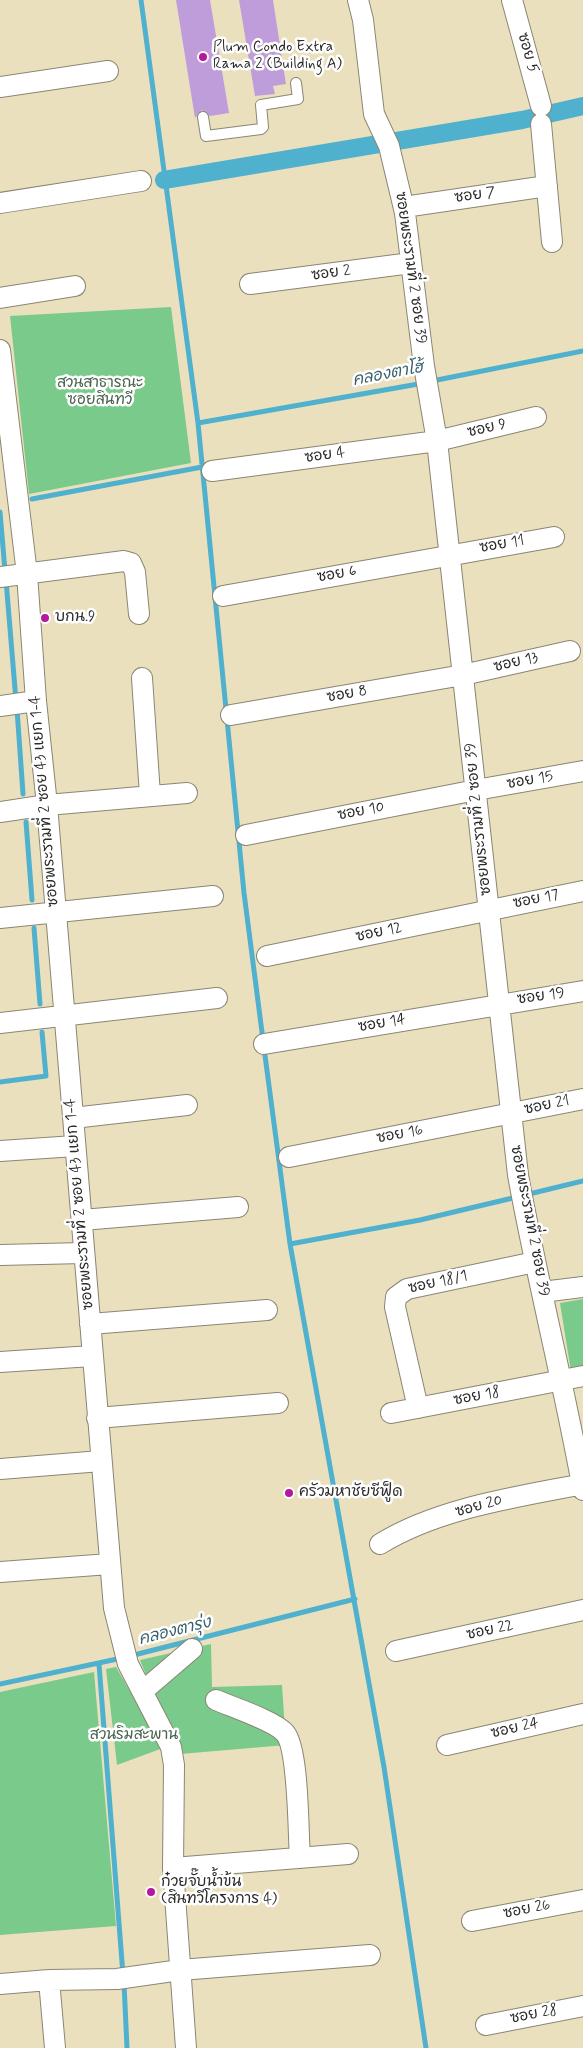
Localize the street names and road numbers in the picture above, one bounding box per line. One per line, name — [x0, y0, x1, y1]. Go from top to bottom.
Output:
street label: ซอย 5 — [513, 31, 541, 75]
street label: ซอย 7 — [453, 184, 497, 208]
street label: ซอยพระรามที่ 2 ซอย 39 — [390, 191, 430, 345]
street label: ซอย 2 — [310, 262, 352, 286]
street label: ซอย 9 — [466, 416, 508, 442]
street label: ซอย 4 — [304, 444, 346, 468]
street label: ซอย 11 — [478, 532, 526, 558]
street label: ซอย 6 — [316, 563, 358, 587]
street label: ซอย 13 — [492, 649, 540, 677]
street label: ซอย 8 — [326, 683, 368, 707]
street label: ซอยพระรามที่ 2 ซอย 43 แยก 1-4 — [27, 695, 63, 907]
street label: ซอยพระรามที่ 2 ซอย 39 — [462, 742, 496, 896]
street label: ซอย 15 — [505, 768, 555, 794]
street label: ซอย 10 — [336, 799, 386, 825]
street label: ซอย 17 — [512, 887, 560, 913]
street label: ซอย 12 — [354, 919, 404, 947]
street label: ซอย 19 — [516, 985, 566, 1009]
street label: ซอย 14 — [357, 1011, 407, 1037]
street label: ซอย 21 — [523, 1092, 571, 1120]
street label: ซอยพระรามที่ 2 ซอย 43 แยก 1-4 — [62, 1098, 98, 1310]
street label: ซอย 16 — [375, 1122, 425, 1148]
street label: ซอยพระรามที่ 2 ซอย 39 — [506, 1144, 552, 1298]
street label: ซอย 18/1 — [407, 1267, 469, 1299]
street label: ซอย 18 — [452, 1384, 502, 1410]
street label: ซอย 20 — [454, 1492, 504, 1522]
street label: ซอย 22 — [465, 1617, 515, 1645]
street label: ซอย 24 — [489, 1715, 541, 1743]
street label: ซอย 26 — [502, 1897, 552, 1923]
street label: ซอย 28 — [509, 2002, 559, 2028]

